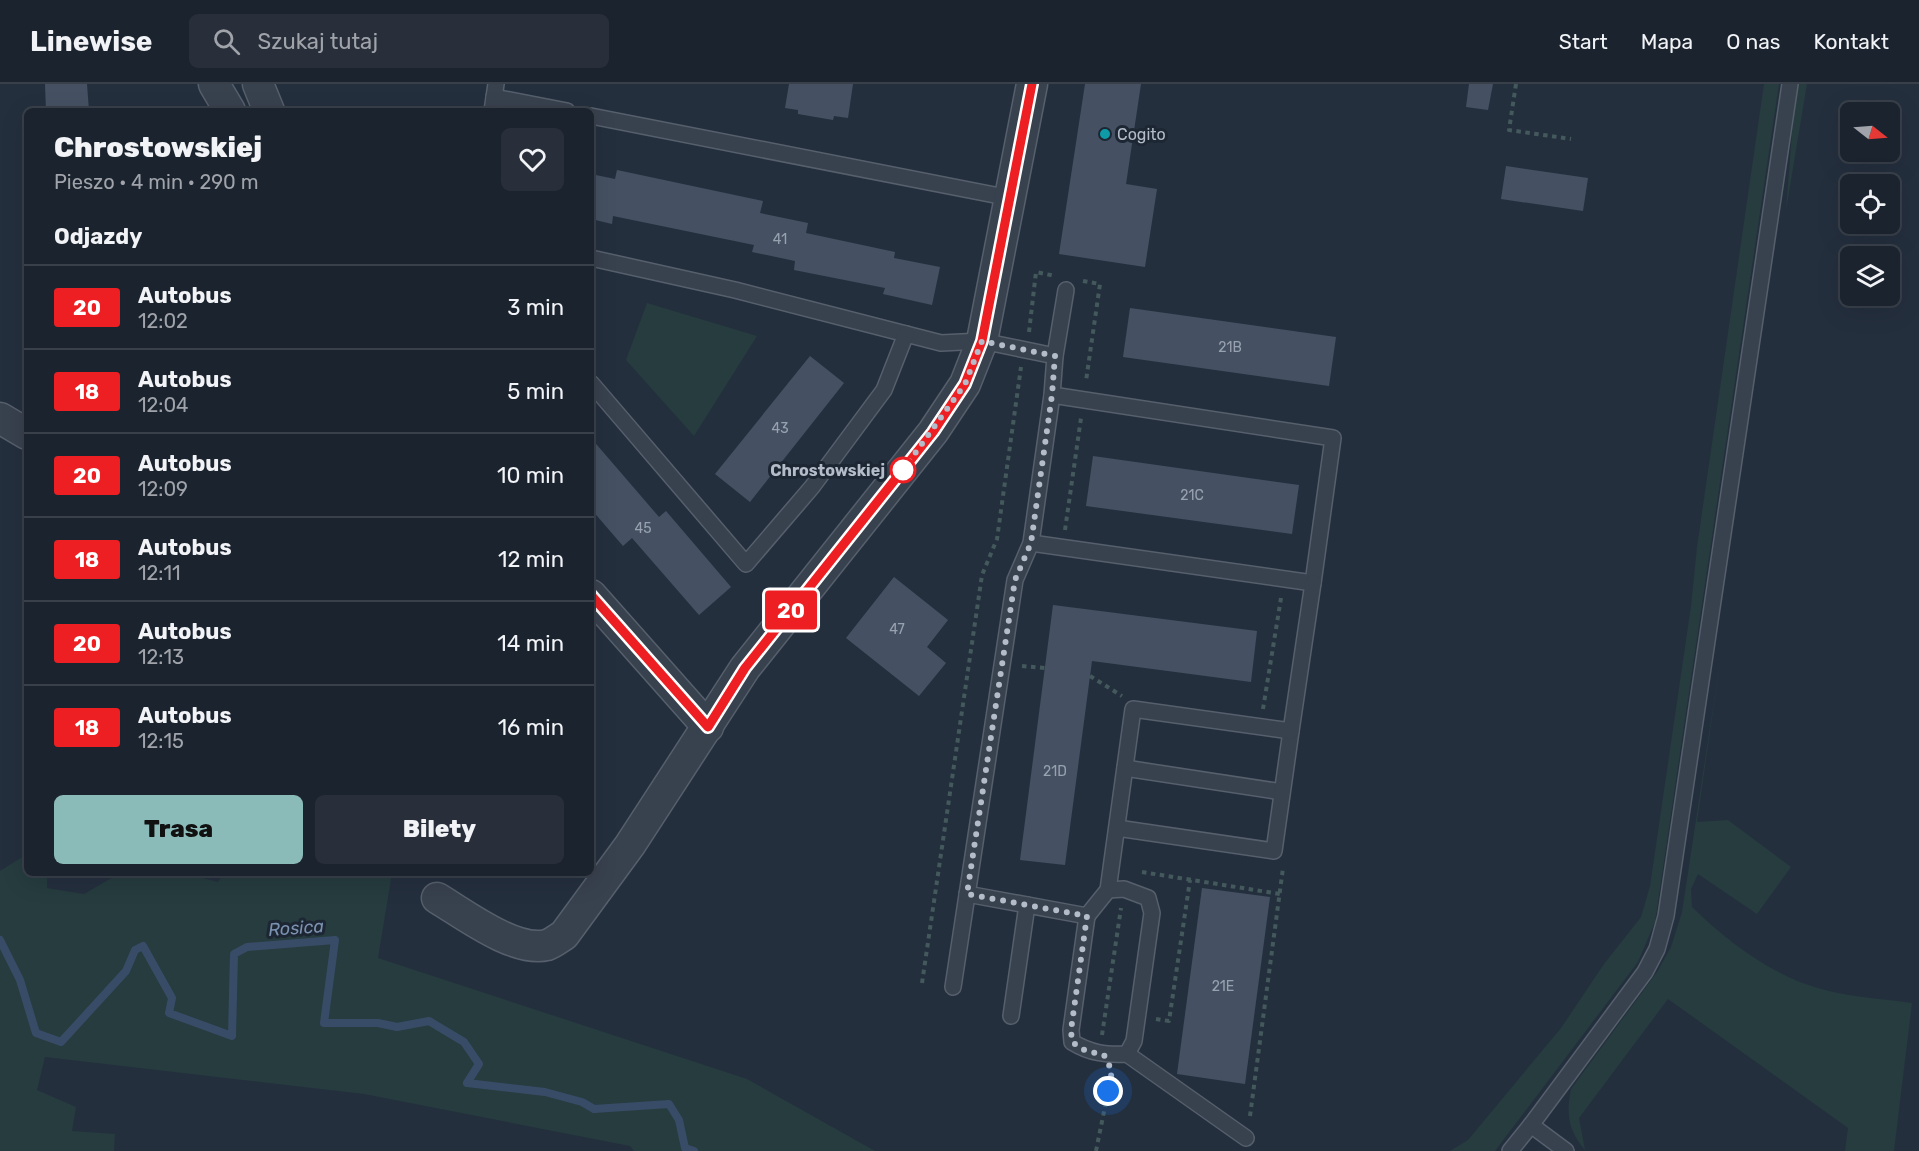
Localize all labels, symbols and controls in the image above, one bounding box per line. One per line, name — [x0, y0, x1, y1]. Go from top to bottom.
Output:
search box — [189, 14, 609, 68]
text: Linewise — [30, 25, 153, 58]
icon: search — [210, 25, 243, 58]
text: Szukaj tutaj — [258, 28, 378, 55]
text: Start — [1559, 29, 1608, 54]
text: Mapa — [1641, 29, 1693, 54]
text: O nas — [1726, 29, 1781, 54]
text: Kontakt — [1814, 29, 1889, 54]
north arrow — [1840, 102, 1900, 162]
map controls — [1840, 102, 1900, 306]
place label: Cogito — [1117, 125, 1166, 144]
marker: Cogito — [1098, 127, 1112, 141]
button: heart — [501, 128, 564, 191]
text: Chrostowskiej — [54, 131, 262, 164]
text: Pieszo · 4 min · 290 m — [54, 170, 258, 194]
button: locate — [1840, 174, 1900, 234]
text: Odjazdy — [54, 223, 142, 250]
house number: 41 — [773, 231, 787, 248]
button: layers — [1840, 246, 1900, 306]
text: Autobus — [138, 282, 232, 309]
text: 3 min — [507, 294, 564, 321]
text: 20 — [73, 295, 101, 320]
text: 12:02 — [138, 309, 188, 333]
house number: 21B — [1218, 339, 1242, 356]
text: Autobus — [138, 366, 232, 393]
text: 5 min — [507, 378, 564, 405]
text: 18 — [75, 379, 99, 404]
text: 12:04 — [138, 393, 189, 417]
house number: 43 — [771, 420, 789, 437]
text: Autobus — [138, 450, 232, 477]
marker: Chrostowskiej — [890, 457, 916, 483]
place label: Chrostowskiej — [770, 461, 885, 480]
text: 10 min — [497, 462, 564, 489]
text: 20 — [73, 463, 101, 488]
text: 12:09 — [138, 477, 188, 501]
house number: 21C — [1180, 487, 1204, 504]
house number: 45 — [634, 520, 652, 537]
text: Autobus — [138, 534, 232, 561]
text: 12 min — [498, 546, 564, 573]
text: 18 — [75, 547, 99, 572]
text: 12:11 — [138, 561, 181, 585]
line badge: 20 — [764, 590, 818, 630]
text: 20 — [777, 598, 805, 623]
text: Autobus — [138, 618, 232, 645]
house number: 47 — [889, 621, 905, 638]
text: 14 min — [497, 630, 564, 657]
text: 20 — [73, 631, 101, 656]
text: 12:13 — [138, 645, 184, 669]
text: Autobus — [138, 702, 232, 729]
text: 16 min — [498, 714, 564, 741]
text: 18 — [75, 715, 99, 740]
text: 12:15 — [138, 729, 184, 753]
house number: 21D — [1043, 763, 1067, 780]
button: Trasa — [54, 795, 303, 864]
button: Bilety — [315, 795, 564, 864]
water label: Rosica — [267, 915, 325, 941]
house number: 21E — [1212, 978, 1234, 995]
your location — [1093, 1076, 1123, 1106]

